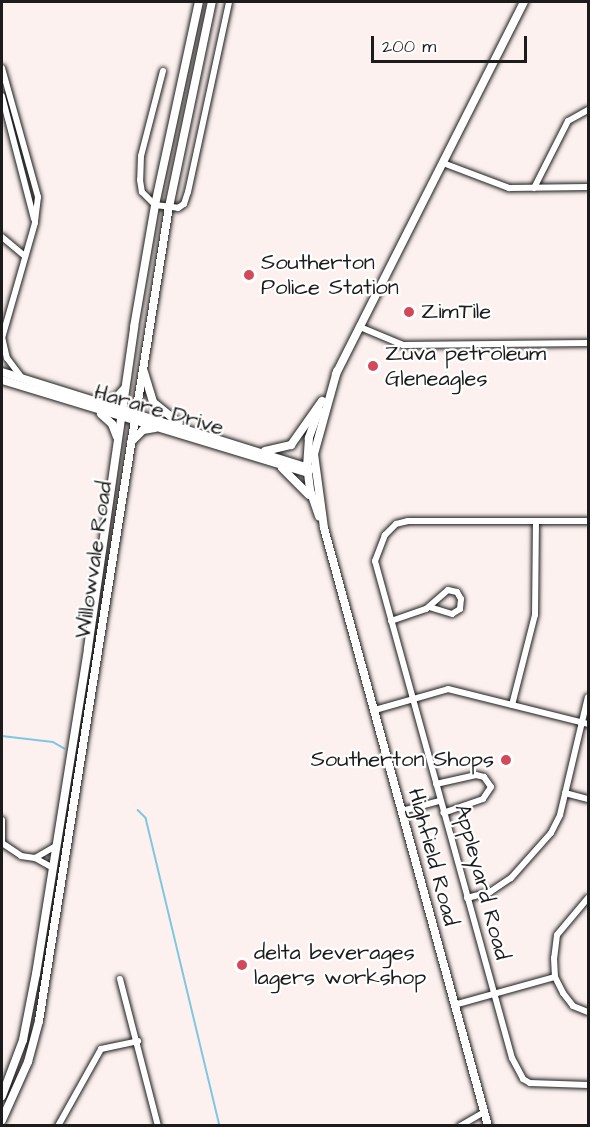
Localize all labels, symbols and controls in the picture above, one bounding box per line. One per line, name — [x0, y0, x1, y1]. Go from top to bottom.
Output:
scale bar — [374, 24, 530, 62]
text: 200 m — [382, 34, 436, 59]
place label: Southerton Police Station — [261, 249, 399, 300]
marker: Southerton Police Station — [242, 268, 256, 282]
place label: ZimTile — [421, 299, 491, 325]
marker: ZimTile — [402, 305, 416, 319]
place label: Zuva petroleum Gleneagles — [385, 340, 546, 392]
marker: Zuva petroleum Gleneagles — [366, 359, 380, 373]
street label: Harare Drive — [91, 379, 227, 441]
street label: Willowvale Road — [70, 480, 118, 640]
place label: Southerton Shops — [311, 747, 494, 773]
marker: Southerton Shops — [499, 753, 513, 767]
street label: Highfield Road — [402, 785, 464, 929]
street label: Appleyard Road — [449, 801, 515, 963]
place label: delta beverages lagers workshop — [254, 939, 426, 990]
marker: delta beverages lagers workshop — [235, 958, 249, 972]

